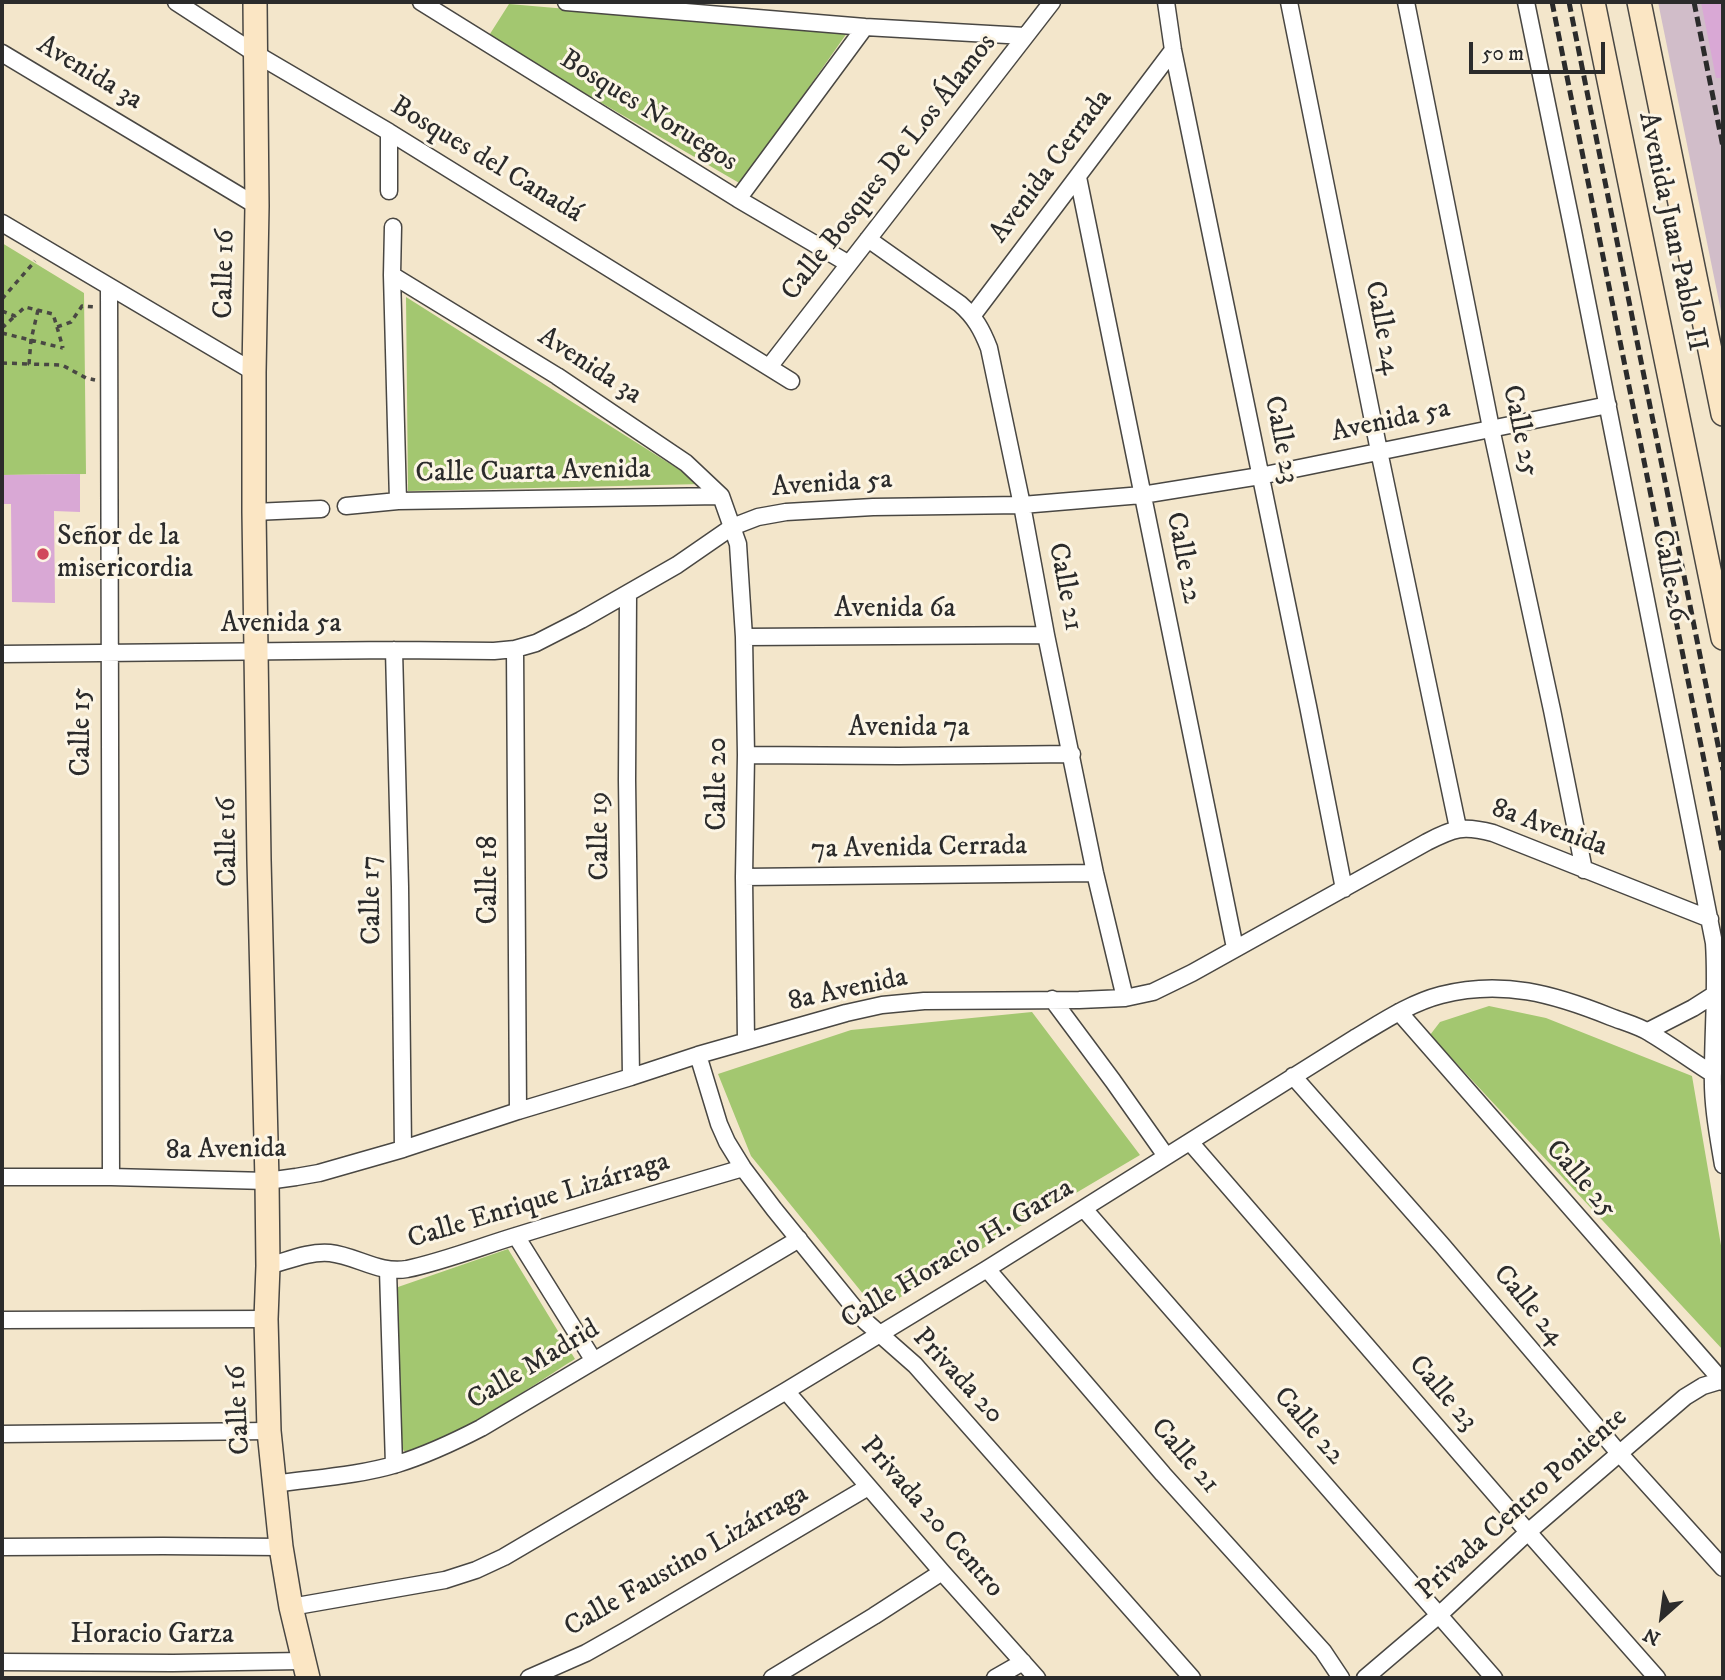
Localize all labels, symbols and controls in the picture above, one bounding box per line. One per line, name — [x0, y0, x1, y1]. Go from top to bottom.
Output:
street label: Calle Bosques De Los Álamos — [775, 28, 1005, 308]
scale bar — [1473, 28, 1610, 72]
street label: Avenida 3a — [30, 29, 148, 119]
text: 50 m — [1482, 41, 1524, 67]
street label: Bosques Noruegos — [553, 44, 743, 180]
street label: Avenida Cerrada — [983, 84, 1121, 250]
street label: Bosques del Canadá — [384, 90, 588, 232]
street label: Avenida Juan Pablo II — [1629, 109, 1713, 355]
street label: Calle 16 — [208, 229, 244, 319]
street label: Calle 24 — [1355, 278, 1407, 378]
street label: Avenida 3a — [531, 321, 647, 413]
street label: Calle 25 — [1493, 382, 1545, 480]
street label: Calle 23 — [1255, 393, 1305, 487]
street label: Avenida 5a — [1328, 393, 1454, 451]
street label: Calle Cuarta Avenida — [415, 454, 651, 492]
street label: Avenida 5a — [771, 464, 893, 506]
street label: Calle 22 — [1157, 509, 1207, 607]
place label: Señor de la misericordia — [57, 521, 193, 587]
street label: Calle 26 — [1643, 527, 1693, 625]
street label: Calle 21 — [1039, 540, 1089, 634]
marker: Señor de la misericordia — [35, 546, 51, 562]
street label: Avenida 6a — [834, 593, 956, 627]
street label: Avenida 5a — [221, 608, 341, 642]
street label: Calle 15 — [66, 688, 100, 776]
street label: Avenida 7a — [848, 712, 970, 746]
street label: Calle 20 — [702, 737, 736, 831]
street label: Calle 19 — [583, 791, 619, 881]
street label: 8a Avenida — [1487, 793, 1611, 865]
street label: Calle 16 — [211, 797, 247, 887]
street label: 7a Avenida Cerrada — [811, 830, 1027, 868]
street label: Calle 18 — [473, 835, 507, 925]
street label: Calle 17 — [355, 855, 391, 945]
street label: 8a Avenida — [785, 962, 911, 1020]
street label: 8a Avenida — [165, 1133, 287, 1169]
street label: Calle 25 — [1537, 1134, 1623, 1226]
street label: Calle Enrique Lizárraga — [404, 1146, 674, 1258]
street label: Calle Horacio H. Garza — [836, 1172, 1080, 1338]
street label: Calle 24 — [1485, 1259, 1571, 1353]
street label: Calle Madrid — [462, 1314, 606, 1418]
street label: Privada 20 — [904, 1322, 1010, 1432]
street label: Calle 23 — [1400, 1349, 1484, 1439]
street label: Calle 16 — [221, 1364, 259, 1456]
street label: Calle 22 — [1265, 1381, 1351, 1473]
street label: Privada Centro Poniente — [1411, 1402, 1635, 1608]
street label: Calle 21 — [1142, 1412, 1226, 1502]
street label: Privada 20 Centro — [852, 1431, 1010, 1605]
street label: Calle Faustino Lizárraga — [559, 1478, 815, 1646]
north arrow — [1627, 1582, 1697, 1652]
street label: Horacio Garza — [70, 1619, 234, 1653]
text: N — [1640, 1622, 1664, 1650]

